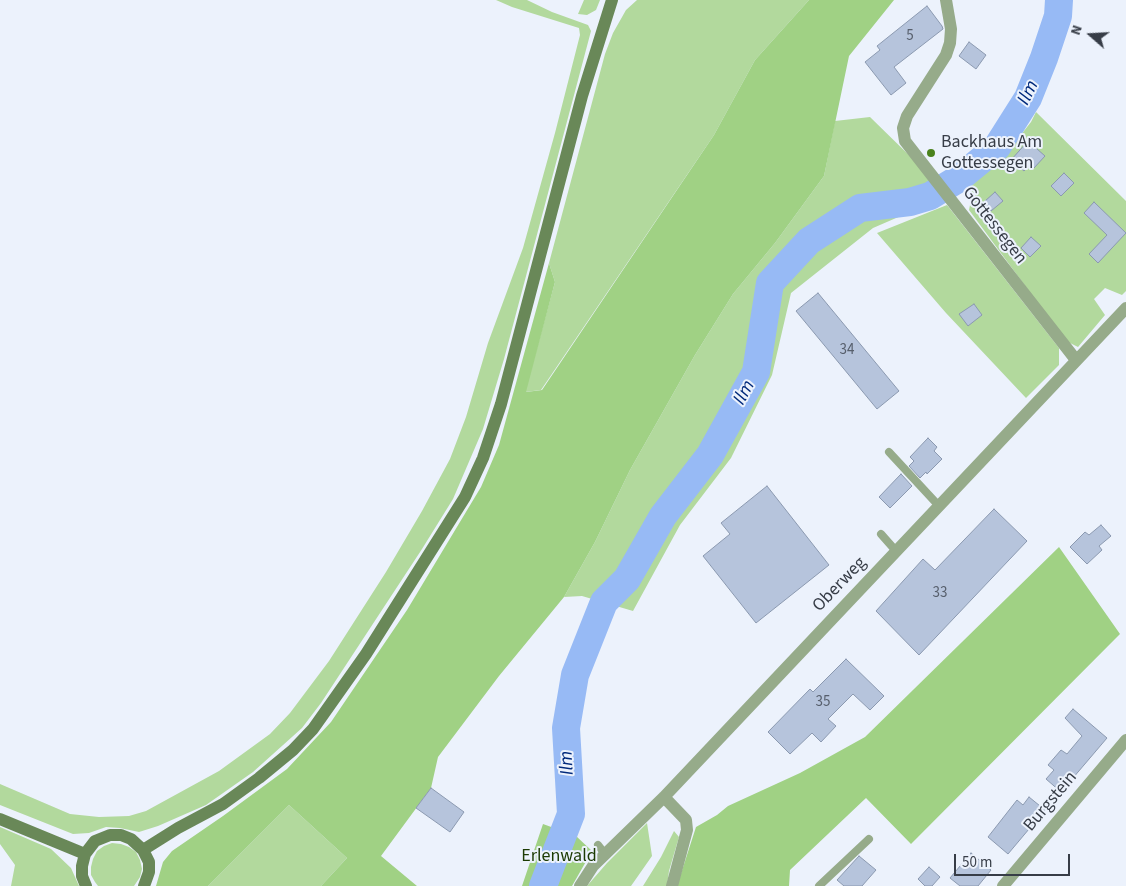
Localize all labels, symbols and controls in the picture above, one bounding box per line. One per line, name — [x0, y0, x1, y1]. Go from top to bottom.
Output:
north arrow — [1066, 10, 1116, 60]
text: N — [1066, 22, 1088, 38]
house number: 5 — [906, 28, 914, 46]
water label: Ilm — [1013, 77, 1045, 109]
place label: Backhaus Am Gottessegen — [941, 132, 1042, 174]
marker: Backhaus Am Gottessegen — [925, 147, 937, 159]
street label: Gottessegen — [957, 183, 1031, 269]
house number: 34 — [840, 342, 854, 360]
water label: Ilm — [729, 377, 761, 409]
street label: Oberweg — [809, 553, 871, 617]
house number: 33 — [933, 585, 947, 603]
house number: 35 — [816, 694, 830, 712]
water label: Ilm — [556, 750, 580, 776]
street label: Burgstein — [1020, 768, 1082, 836]
scale bar — [956, 844, 1072, 876]
park label: Erlenwald — [521, 846, 597, 868]
text: 50 m — [962, 852, 992, 873]

